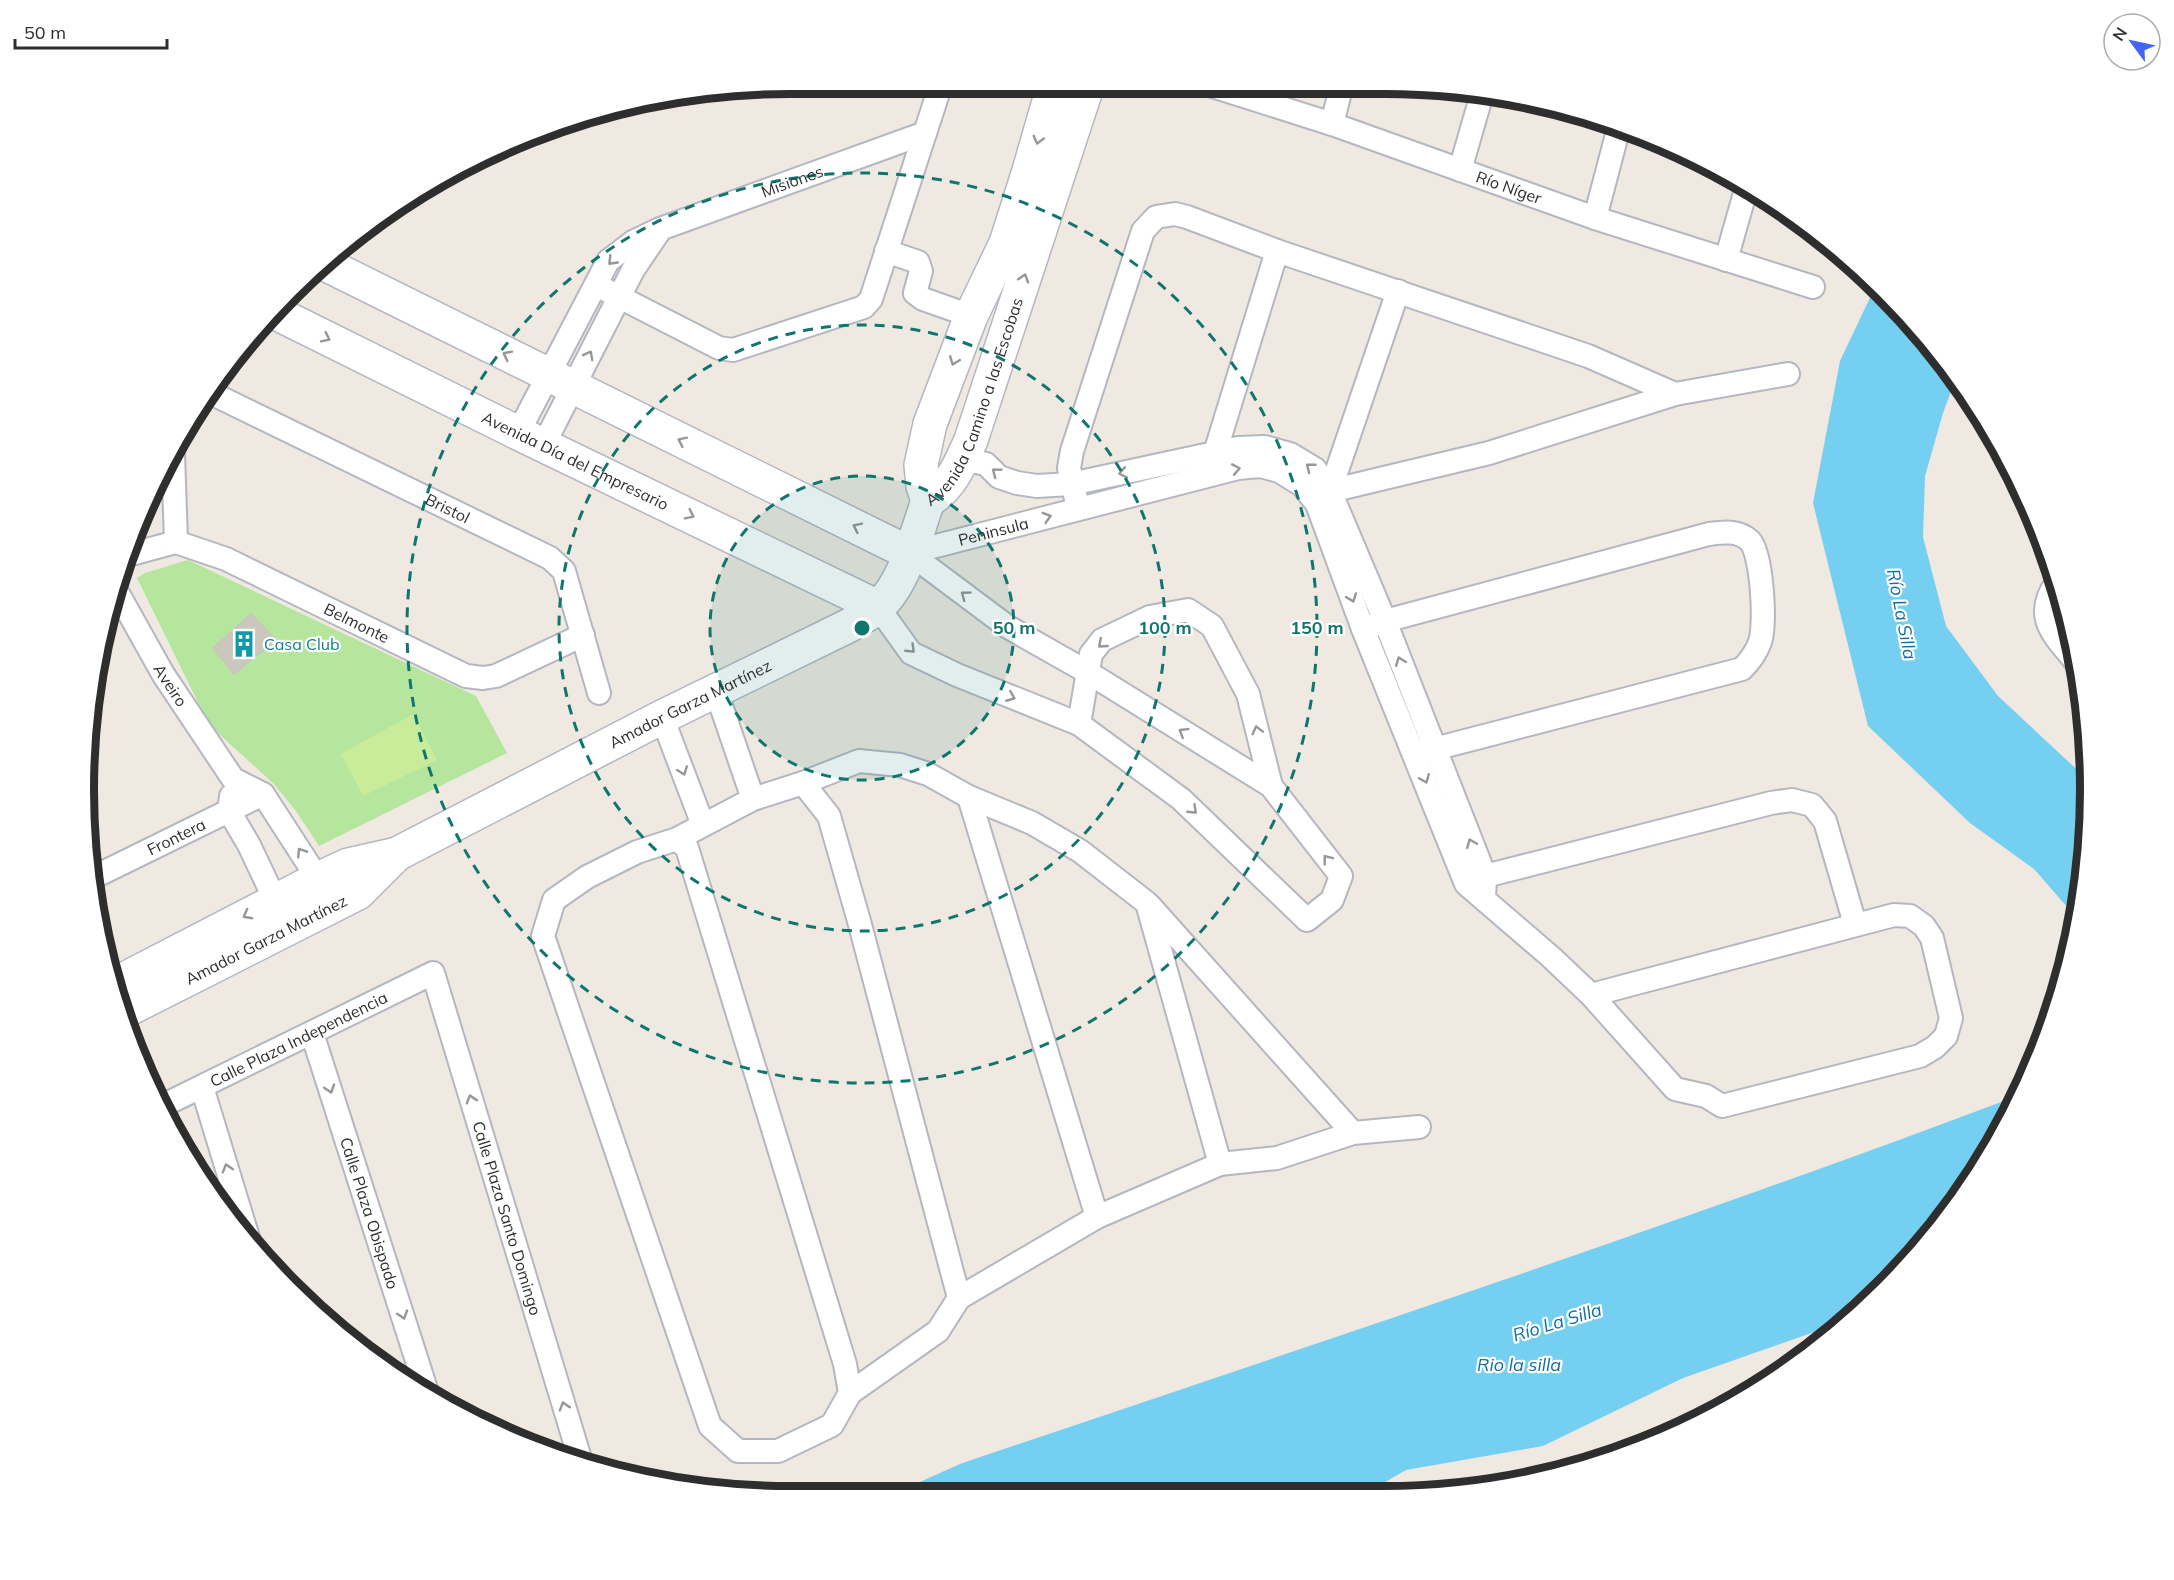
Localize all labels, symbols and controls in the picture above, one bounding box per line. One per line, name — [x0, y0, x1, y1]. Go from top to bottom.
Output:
scale bar — [15, 12, 166, 50]
north arrow — [2102, 12, 2162, 72]
text: 50 m — [24, 21, 66, 44]
text: N — [2108, 23, 2131, 44]
one-way arrow — [1032, 135, 1045, 145]
street label: Misiones — [758, 161, 826, 202]
street label: Río Níger — [1473, 166, 1544, 208]
one-way arrow — [608, 254, 619, 264]
one-way arrow — [1017, 273, 1030, 284]
street label: Avenida Camino a las Escobas — [921, 295, 1027, 510]
one-way arrow — [320, 331, 331, 342]
one-way arrow — [503, 350, 514, 362]
one-way arrow — [582, 350, 594, 361]
one-way arrow — [949, 355, 961, 366]
street label: Avenida Día del Empresario — [479, 407, 672, 514]
one-way arrow — [678, 436, 689, 448]
one-way arrow — [1231, 463, 1241, 476]
one-way arrow — [1306, 463, 1317, 474]
one-way arrow — [1118, 465, 1128, 478]
one-way arrow — [992, 468, 1003, 479]
street label: Bristol — [422, 489, 473, 527]
one-way arrow — [684, 508, 695, 519]
one-way arrow — [1041, 512, 1052, 524]
street label: Peninsula — [956, 513, 1031, 550]
one-way arrow — [853, 523, 863, 534]
water label: Río La Silla — [1882, 567, 1922, 661]
one-way arrow — [961, 591, 972, 602]
one-way arrow — [1345, 592, 1357, 603]
street label: Belmonte — [321, 598, 393, 647]
text: 50 m — [993, 616, 1035, 639]
text: 100 m — [1138, 616, 1192, 639]
text: 150 m — [1290, 616, 1344, 639]
centre of rings — [852, 618, 872, 638]
building icon: Casa Club — [229, 629, 259, 659]
place label: Casa Club — [264, 634, 340, 654]
one-way arrow — [1097, 636, 1108, 647]
one-way arrow — [904, 642, 914, 653]
street label: Amador Garza Martínez — [606, 655, 775, 753]
one-way arrow — [1395, 656, 1408, 667]
street label: Aveiro — [149, 660, 192, 710]
one-way arrow — [1005, 690, 1016, 702]
one-way arrow — [1251, 725, 1264, 735]
one-way arrow — [1179, 727, 1189, 739]
one-way arrow — [675, 765, 688, 776]
one-way arrow — [1417, 773, 1430, 784]
one-way arrow — [1186, 803, 1197, 814]
street label: Frontera — [144, 814, 209, 859]
one-way arrow — [1466, 838, 1478, 849]
one-way arrow — [297, 848, 308, 859]
one-way arrow — [1324, 855, 1335, 866]
street label: Amador Garza Martínez — [182, 890, 350, 989]
one-way arrow — [242, 908, 253, 919]
street label: Calle Plaza Independencia — [206, 987, 391, 1091]
one-way arrow — [323, 1083, 335, 1094]
one-way arrow — [466, 1094, 478, 1105]
street label: Calle Plaza Santo Domingo — [468, 1119, 546, 1318]
street label: Calle Plaza Obispado — [336, 1135, 403, 1291]
one-way arrow — [221, 1163, 234, 1174]
water label: Río La Silla — [1510, 1298, 1604, 1346]
one-way arrow — [395, 1309, 408, 1320]
water label: Rio la silla — [1477, 1353, 1561, 1376]
one-way arrow — [559, 1401, 571, 1412]

